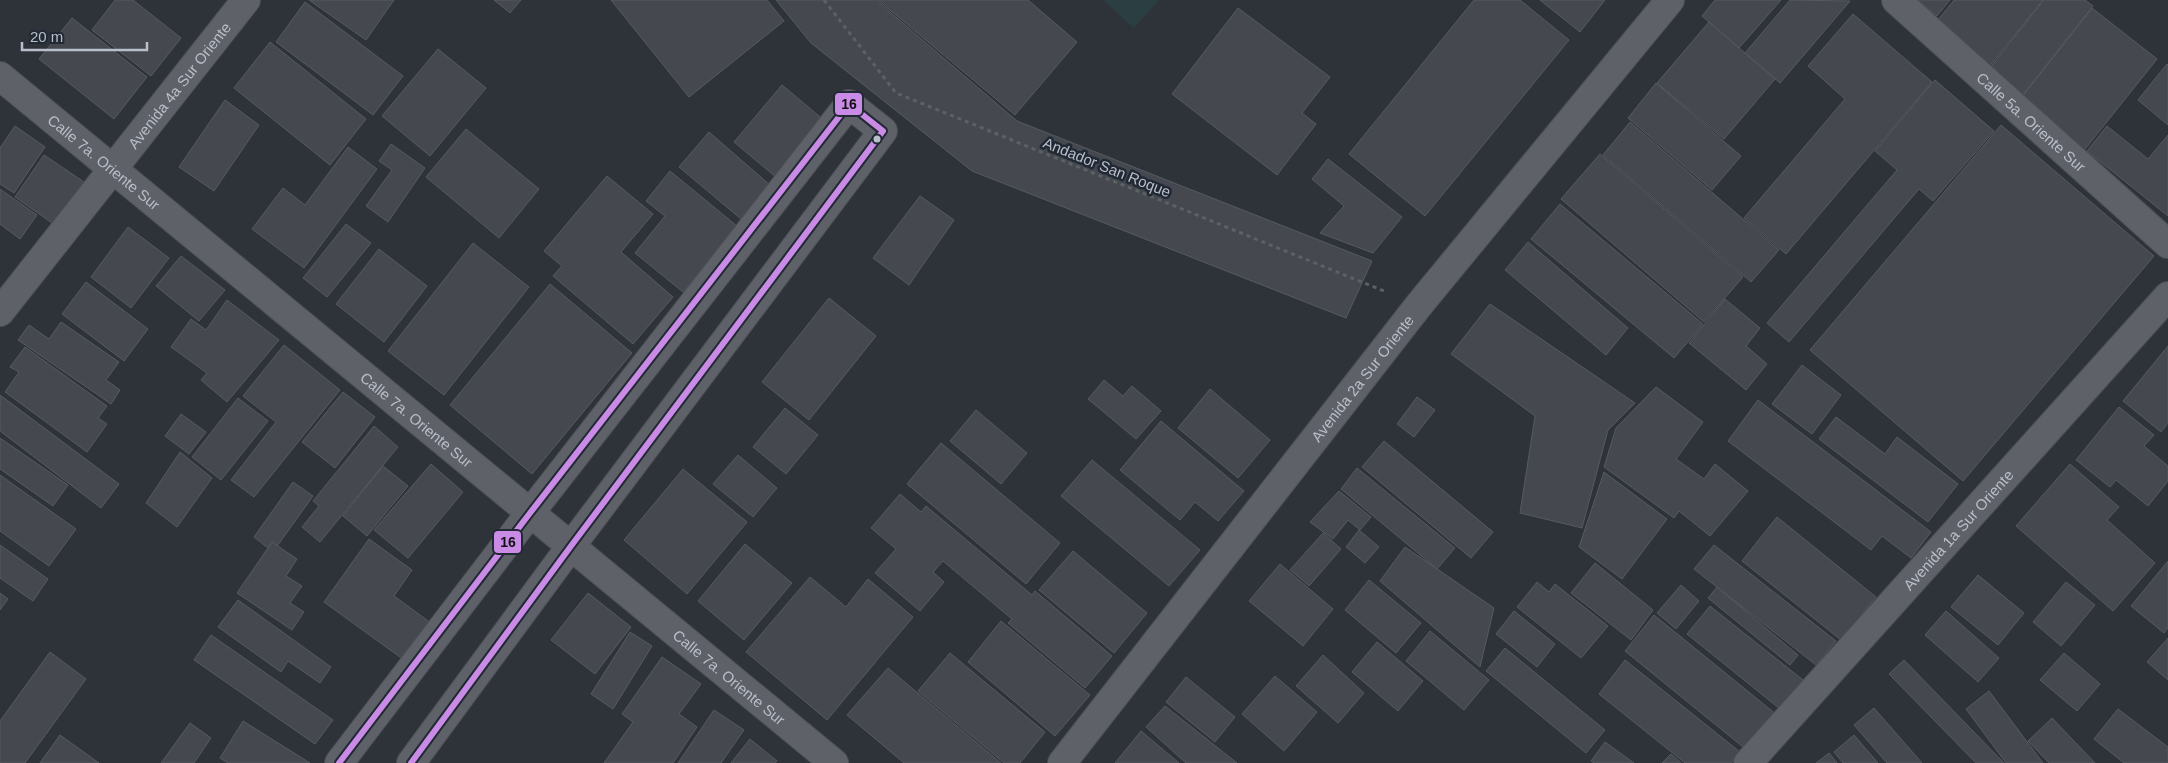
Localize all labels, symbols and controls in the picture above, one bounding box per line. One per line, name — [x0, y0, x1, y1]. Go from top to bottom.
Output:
street label: Avenida 4a Sur Oriente — [124, 19, 234, 151]
scale bar — [22, 20, 148, 52]
text: 20 m — [30, 28, 63, 45]
street label: Calle 5a. Oriente Sur — [1974, 68, 2089, 175]
line badge: 16 — [834, 92, 863, 116]
text: 16 — [841, 96, 857, 112]
street label: Calle 7a. Oriente Sur — [45, 111, 164, 213]
unlabelled marker — [872, 134, 882, 144]
street label: Andador San Roque — [1041, 134, 1173, 200]
street label: Avenida 2a Sur Oriente — [1307, 311, 1417, 445]
street label: Calle 7a. Oriente Sur — [357, 368, 476, 470]
street label: Avenida 1a Sur Oriente — [1900, 466, 2016, 593]
line badge: 16 — [493, 530, 522, 554]
text: 16 — [500, 534, 516, 550]
street label: Calle 7a. Oriente Sur — [670, 626, 789, 728]

